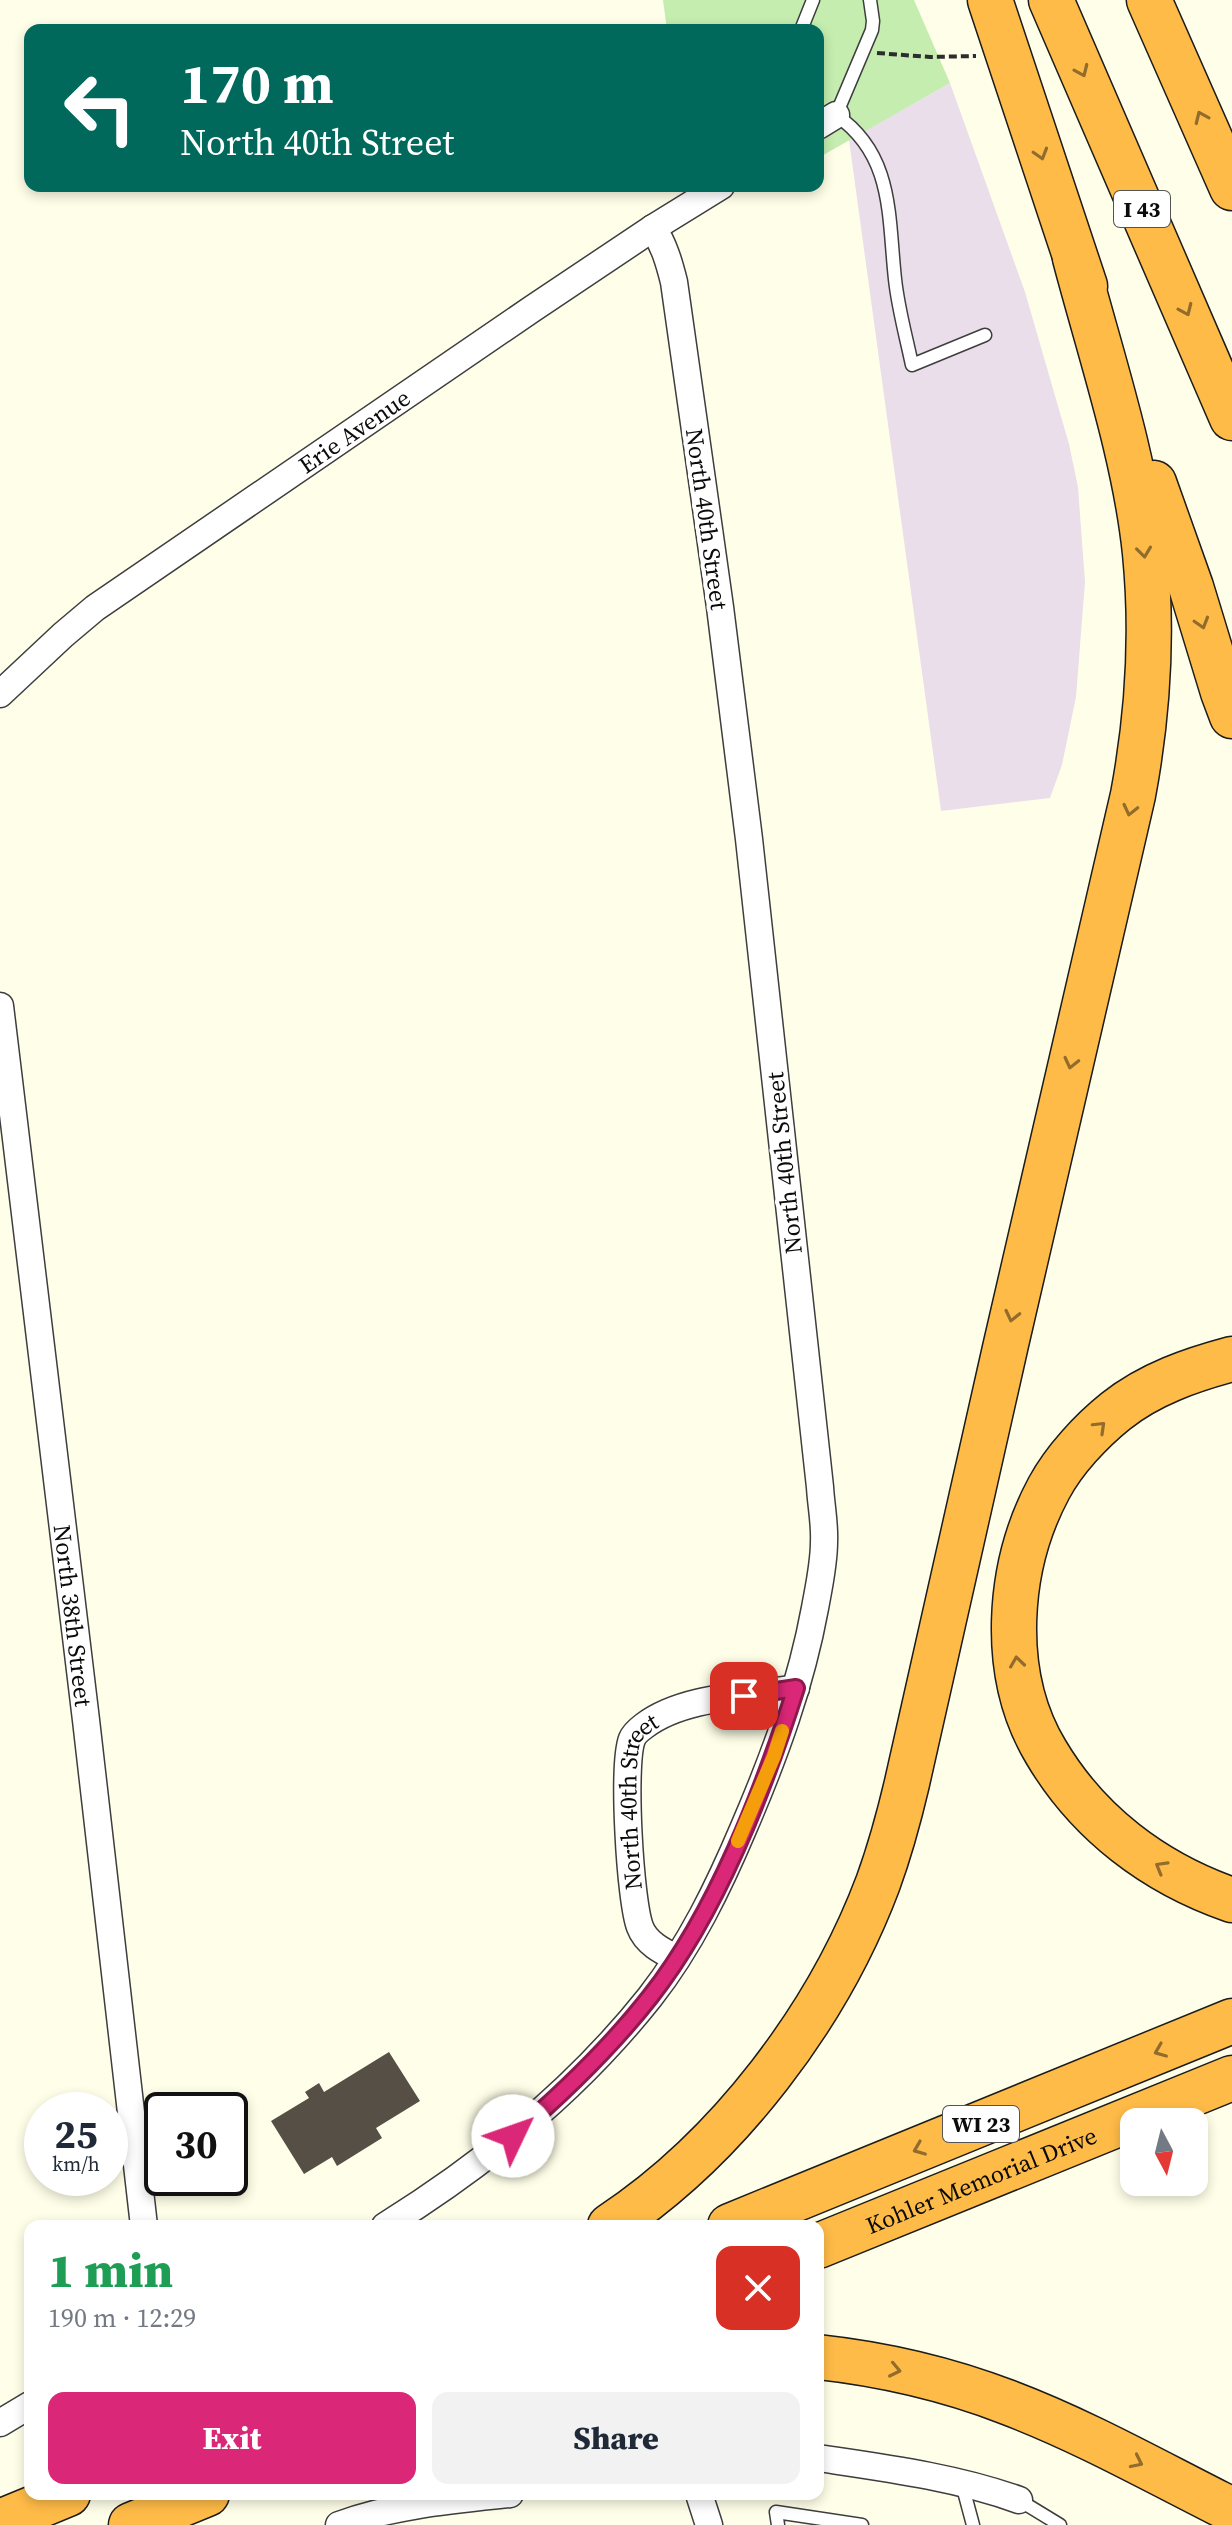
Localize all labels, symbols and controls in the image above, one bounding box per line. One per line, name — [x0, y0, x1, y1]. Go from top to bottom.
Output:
text: 170 m — [180, 45, 334, 122]
icon: left — [48, 56, 152, 160]
one-way arrow — [1072, 63, 1088, 78]
one-way arrow — [1195, 110, 1211, 125]
text: North 40th Street — [180, 118, 454, 167]
one-way arrow — [1032, 146, 1048, 160]
road number: I 43 — [1114, 191, 1170, 227]
one-way arrow — [1176, 301, 1192, 316]
street label: Erie Avenue — [292, 381, 416, 481]
street label: North 40th Street — [678, 426, 736, 612]
one-way arrow — [1136, 545, 1153, 558]
one-way arrow — [1193, 615, 1209, 629]
one-way arrow — [1122, 803, 1139, 816]
one-way arrow — [1063, 1056, 1080, 1069]
street label: North 40th Street — [758, 1070, 810, 1256]
one-way arrow — [1004, 1309, 1021, 1323]
one-way arrow — [1091, 1421, 1105, 1436]
street label: North 38th Street — [46, 1523, 101, 1709]
one-way arrow — [1009, 1655, 1026, 1669]
pin — [710, 1662, 778, 1730]
icon: arrive — [722, 1674, 766, 1718]
street label: North 40th Street — [611, 1704, 664, 1892]
one-way arrow — [1156, 1861, 1170, 1877]
one-way arrow — [1154, 2041, 1168, 2058]
speed limit sign: 30 — [144, 2092, 248, 2196]
position arrow — [471, 2094, 555, 2178]
road number: WI 23 — [943, 2106, 1019, 2142]
text: 25 — [54, 2107, 98, 2161]
north arrow — [1120, 2108, 1208, 2196]
map controls — [1120, 2108, 1208, 2196]
street label: Kohler Memorial Drive — [861, 2118, 1101, 2241]
one-way arrow — [913, 2139, 927, 2156]
text: km/h — [52, 2150, 100, 2178]
text: 1 min — [48, 2237, 173, 2303]
button: close — [716, 2246, 800, 2330]
text: 190 m · 12:29 — [48, 2300, 196, 2336]
one-way arrow — [888, 2361, 901, 2378]
button: Exit — [48, 2392, 416, 2484]
button: Share — [432, 2392, 800, 2484]
one-way arrow — [1128, 2453, 1143, 2468]

